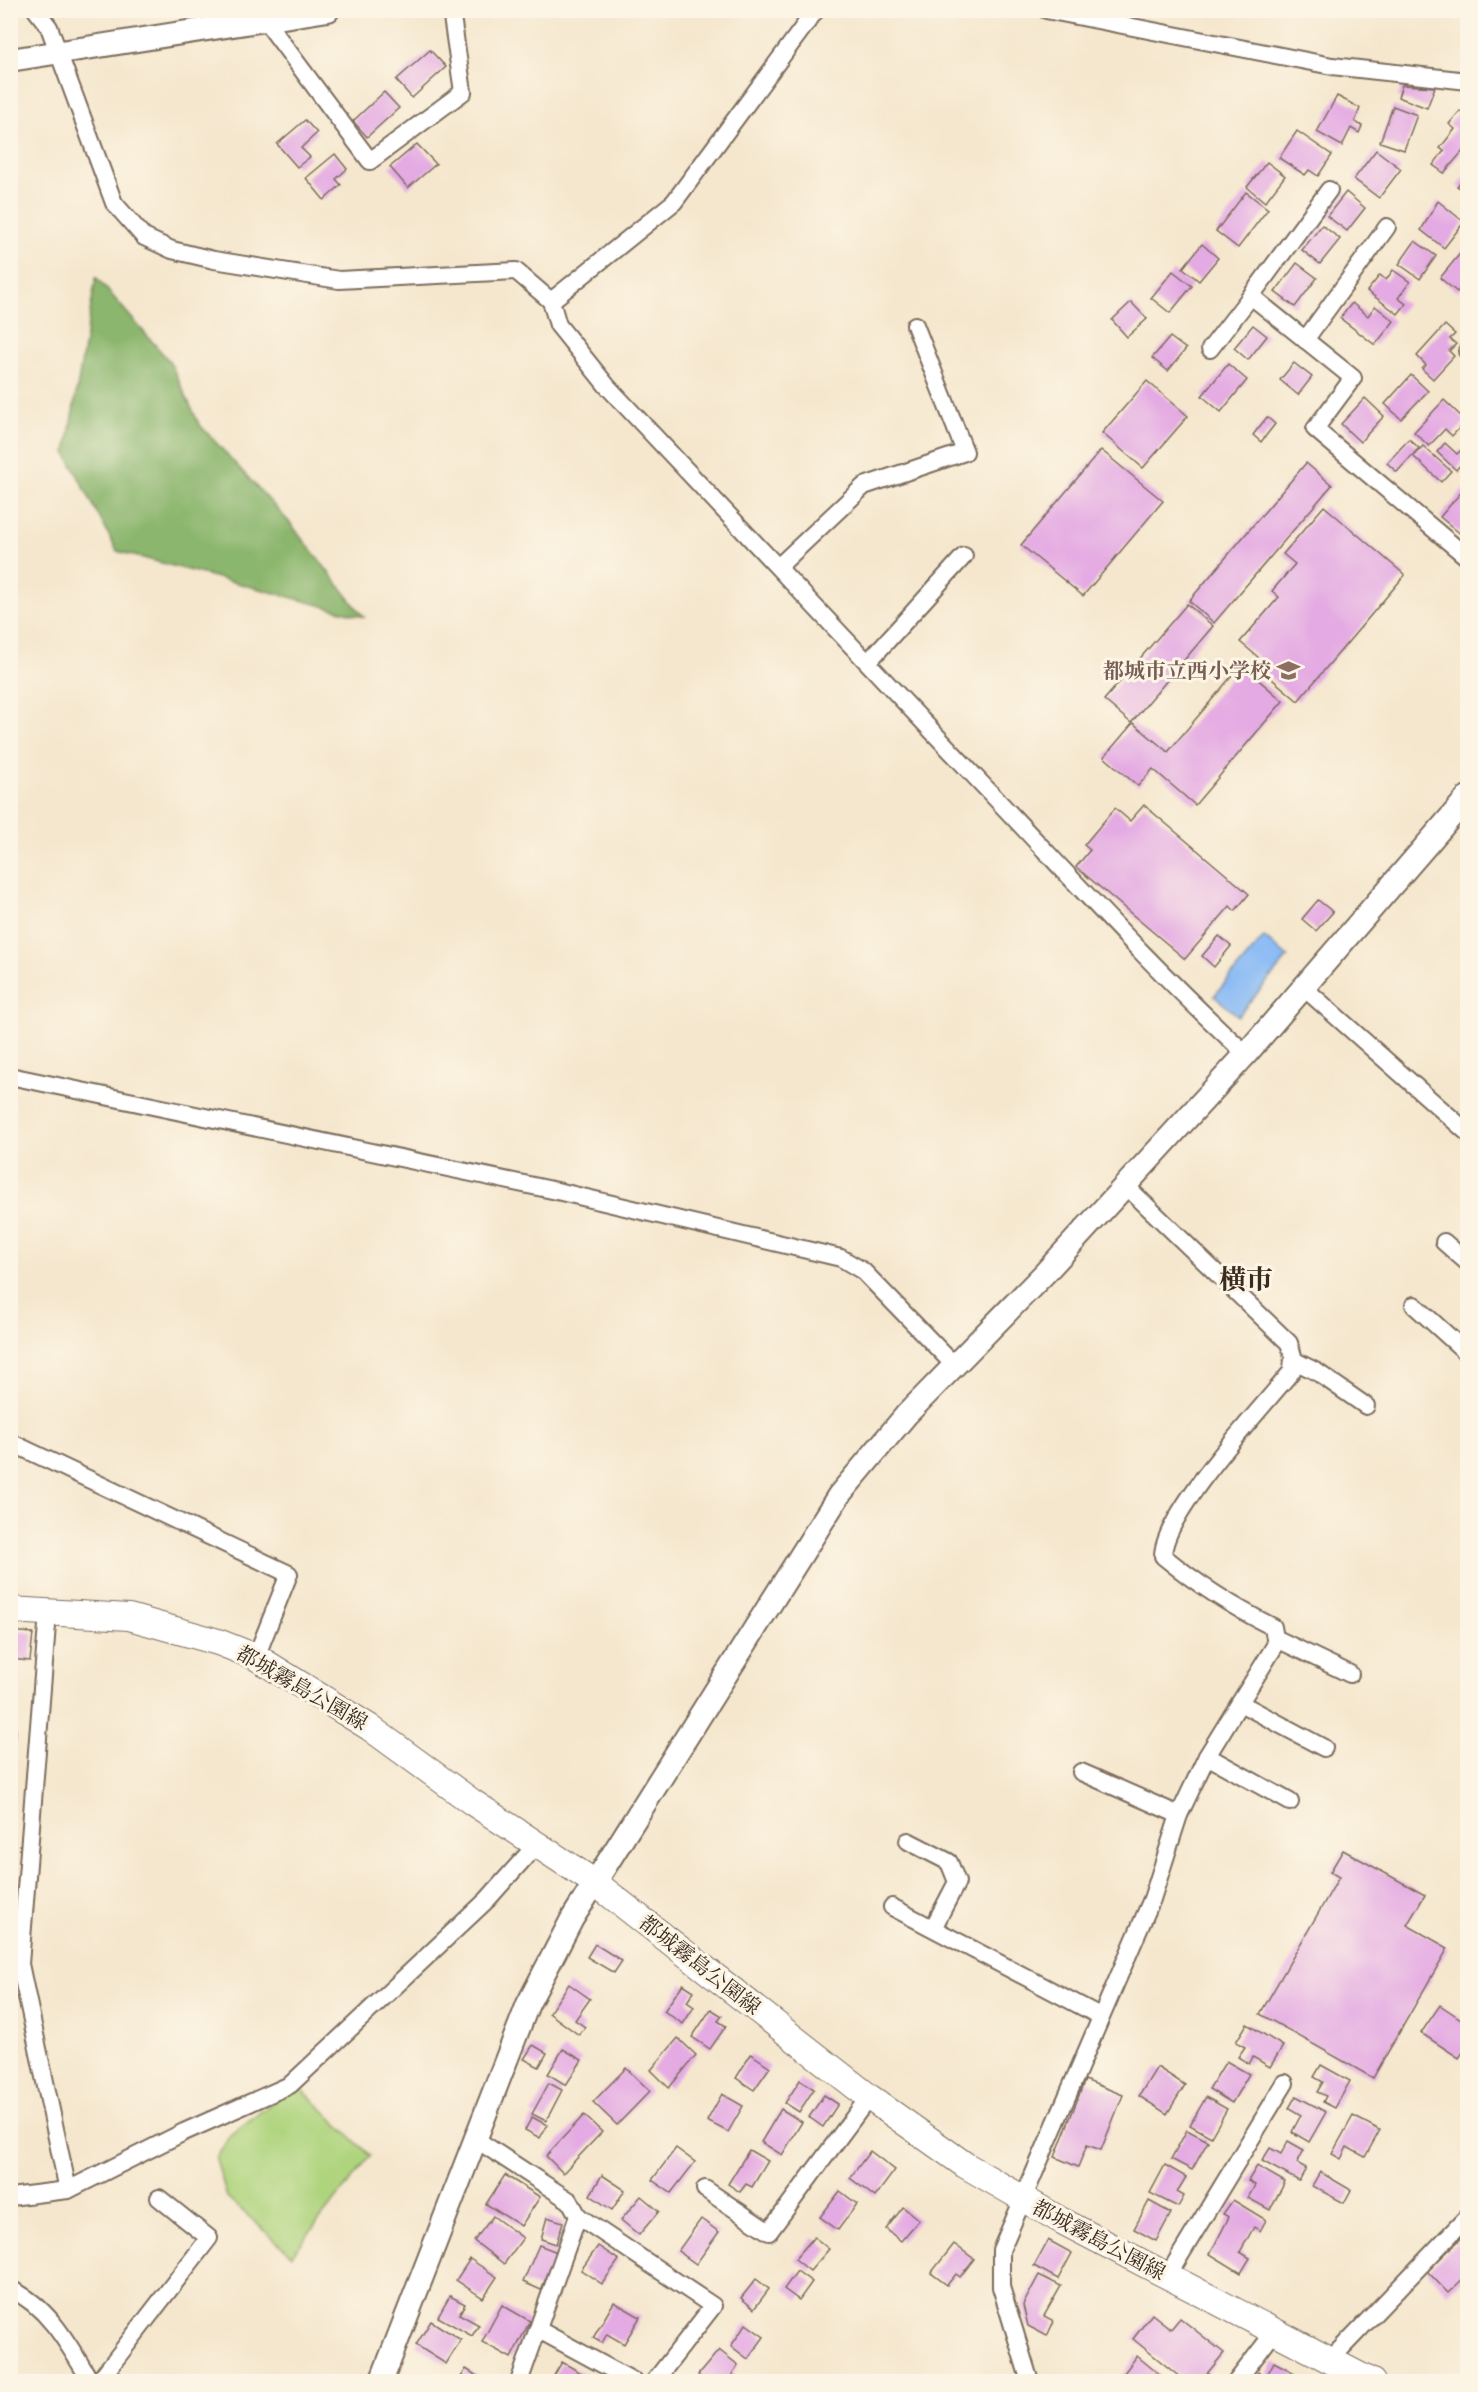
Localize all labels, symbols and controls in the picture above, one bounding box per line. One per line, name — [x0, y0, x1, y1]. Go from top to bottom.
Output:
place label: 都城市立西小学校 — [1103, 657, 1271, 684]
school or university icon: 都城市立西小学校 — [1276, 658, 1302, 684]
district label: 横市 — [1219, 1262, 1273, 1297]
street label: 都城霧島公園線 — [232, 1639, 373, 1736]
street label: 都城霧島公園線 — [634, 1909, 767, 2020]
street label: 都城霧島公園線 — [1028, 2193, 1170, 2286]

